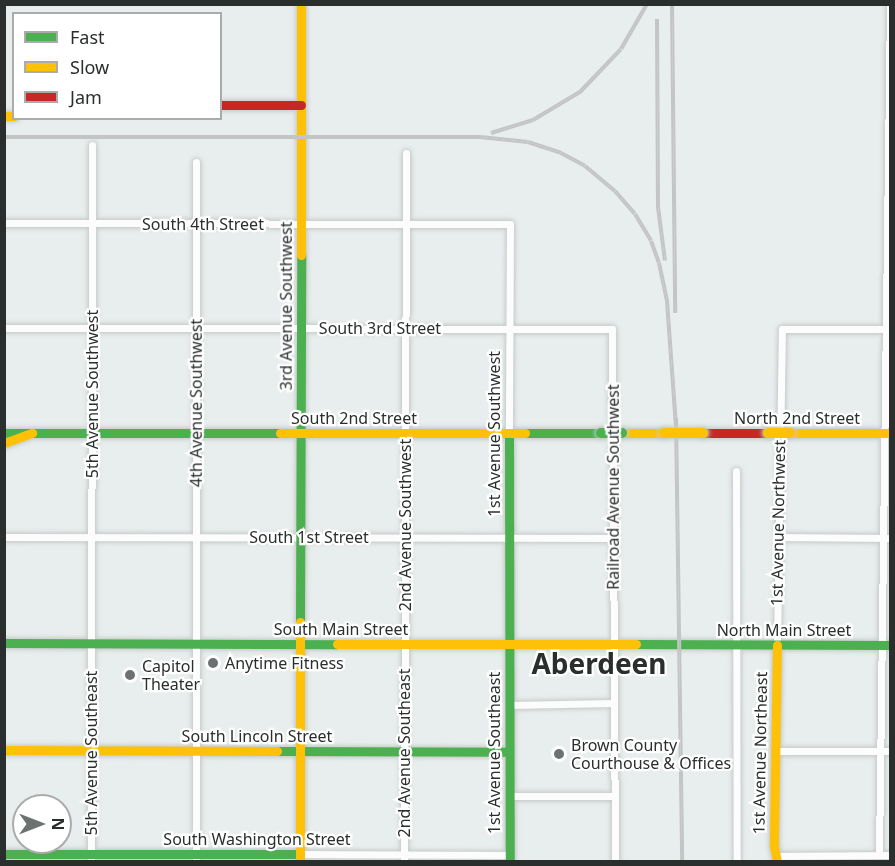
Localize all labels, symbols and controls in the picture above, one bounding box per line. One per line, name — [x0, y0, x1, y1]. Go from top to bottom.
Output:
legend — [12, 12, 222, 120]
text: Fast — [70, 25, 105, 49]
text: Slow — [70, 55, 109, 79]
text: Jam — [70, 85, 102, 109]
street label: South 4th Street — [142, 214, 264, 234]
street label: 3rd Avenue Southwest — [276, 222, 296, 390]
street label: 5th Avenue Southwest — [82, 310, 102, 478]
street label: South 3rd Street — [319, 318, 441, 338]
street label: 4th Avenue Southwest — [186, 319, 206, 487]
street label: 1st Avenue Southwest — [484, 351, 504, 517]
street label: Railroad Avenue Southwest — [603, 384, 623, 590]
street label: South 2nd Street — [291, 408, 417, 428]
street label: North 2nd Street — [734, 408, 860, 428]
street label: 2nd Avenue Southwest — [395, 439, 415, 611]
street label: 1st Avenue Northwest — [767, 440, 789, 606]
street label: South 1st Street — [249, 527, 369, 547]
street label: South Main Street — [274, 619, 408, 639]
street label: North Main Street — [717, 620, 851, 640]
district label: Aberdeen — [531, 646, 667, 680]
place label: Anytime Fitness — [225, 653, 344, 673]
place label: Capitol Theater — [142, 656, 200, 694]
marker: Anytime Fitness — [206, 656, 220, 670]
marker: Capitol Theater — [123, 668, 137, 682]
street label: 2nd Avenue Southeast — [394, 669, 414, 837]
street label: 5th Avenue Southeast — [81, 671, 101, 835]
street label: 1st Avenue Southeast — [484, 672, 504, 834]
street label: 1st Avenue Northeast — [749, 672, 771, 834]
street label: South Lincoln Street — [182, 726, 332, 746]
place label: Brown County Courthouse & Offices — [571, 735, 731, 773]
marker: Brown County Courthouse & Offices — [552, 747, 566, 761]
north arrow — [12, 794, 72, 854]
text: N — [47, 817, 69, 831]
street label: South Washington Street — [163, 829, 351, 849]

